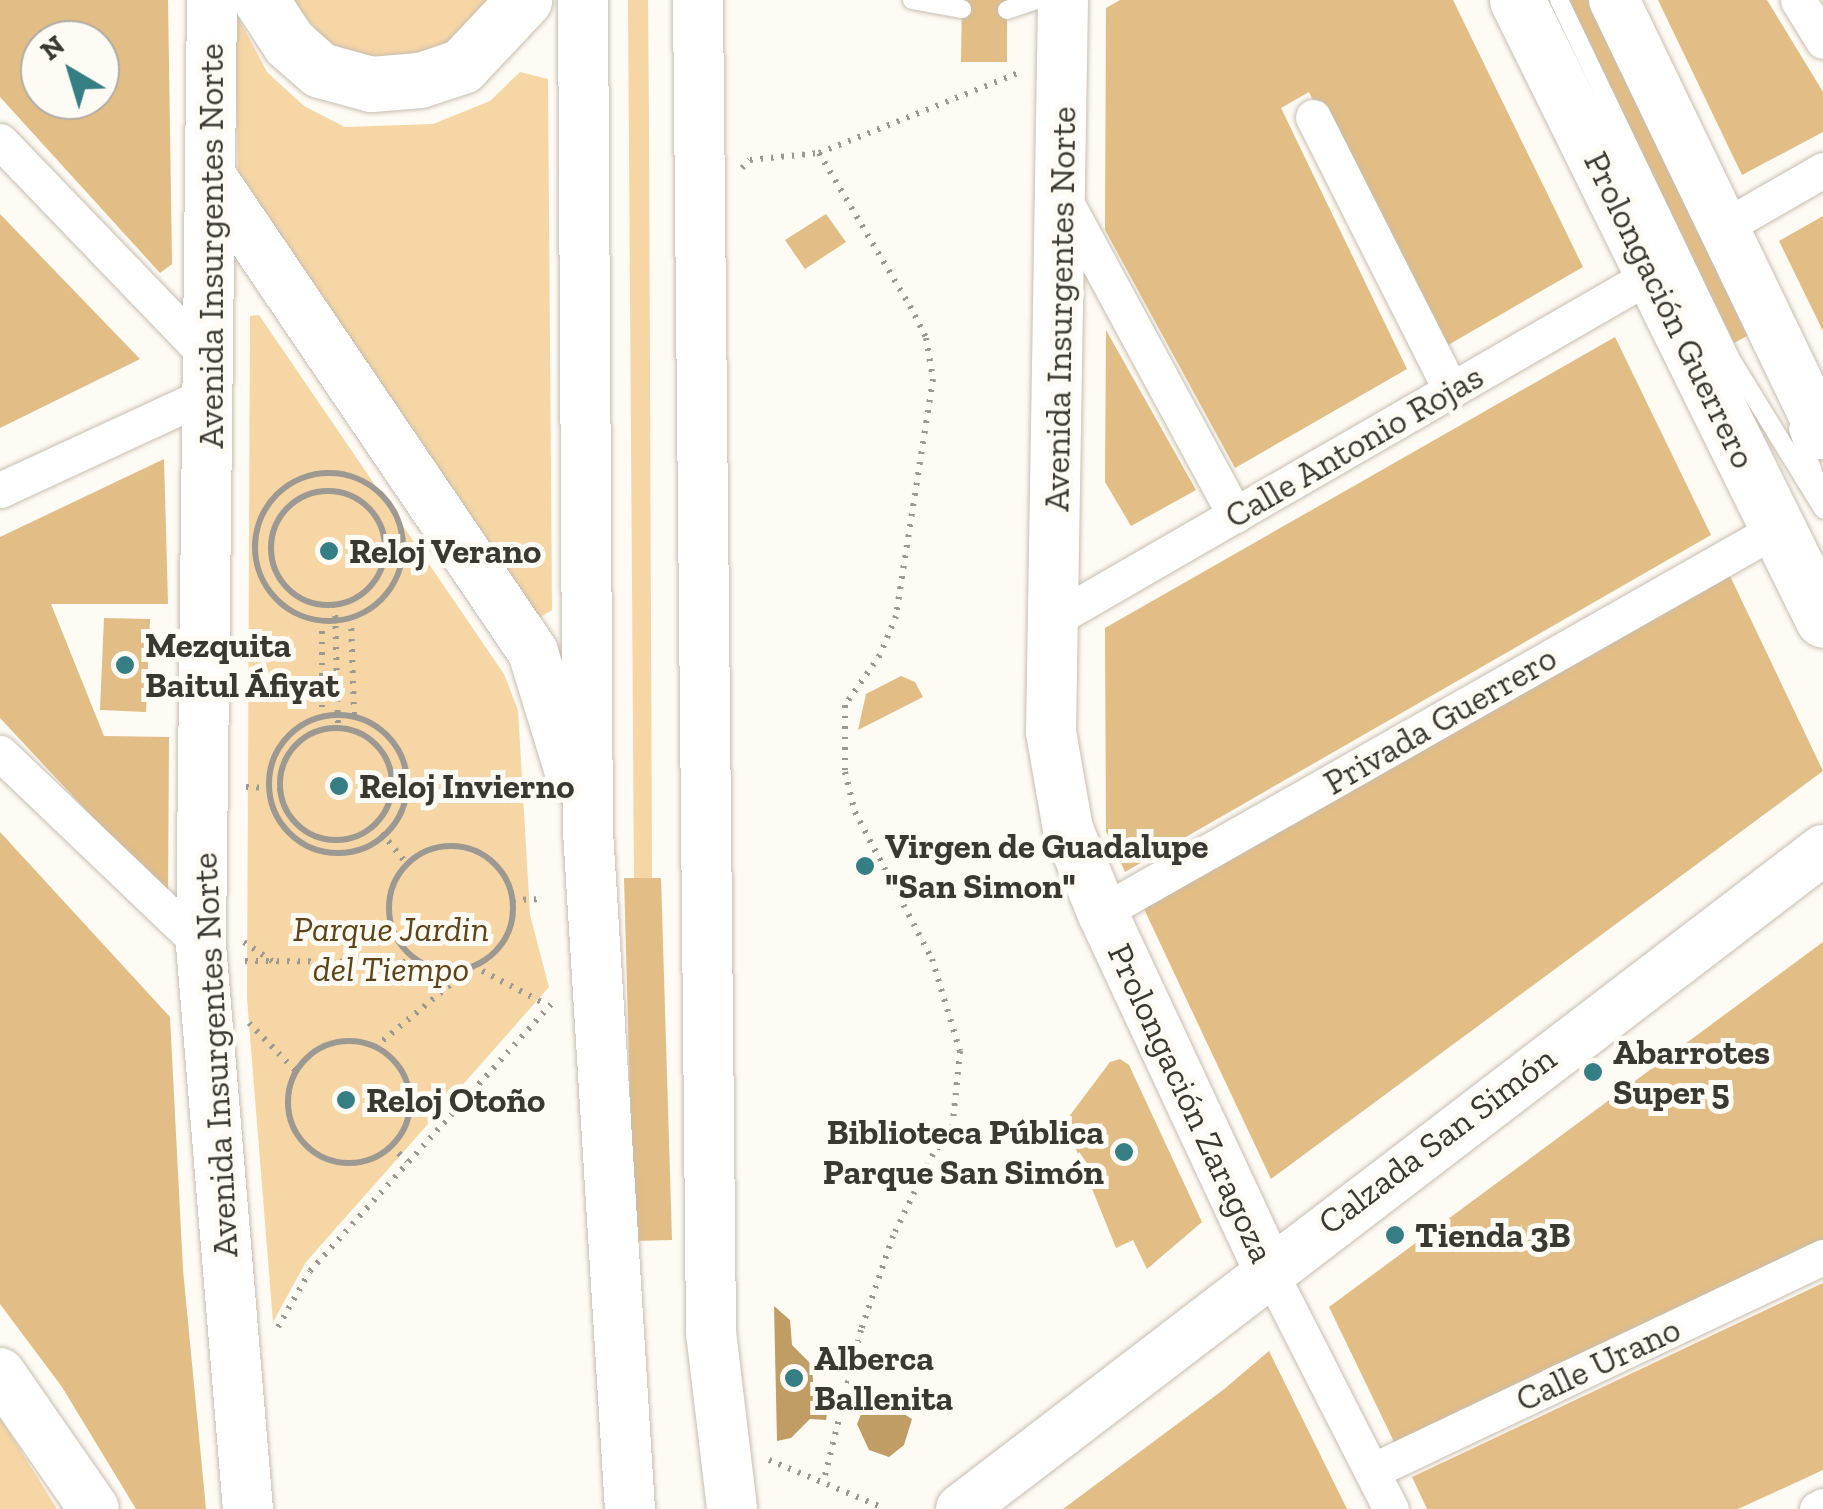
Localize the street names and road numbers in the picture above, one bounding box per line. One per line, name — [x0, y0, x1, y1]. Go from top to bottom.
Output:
street label: Avenida Insurgentes Norte — [190, 43, 232, 449]
street label: Avenida Insurgentes Norte — [1035, 106, 1085, 512]
street label: Prolongación Guerrero — [1575, 145, 1765, 475]
street label: Calle Antonio Rojas — [1217, 355, 1491, 537]
street label: Privada Guerrero — [1316, 636, 1564, 804]
street label: Avenida Insurgentes Norte — [183, 852, 247, 1258]
street label: Prolongación Zaragoza — [1099, 937, 1283, 1269]
street label: Calzada San Simón — [1310, 1037, 1564, 1243]
street label: Calle Urano — [1509, 1308, 1687, 1420]

